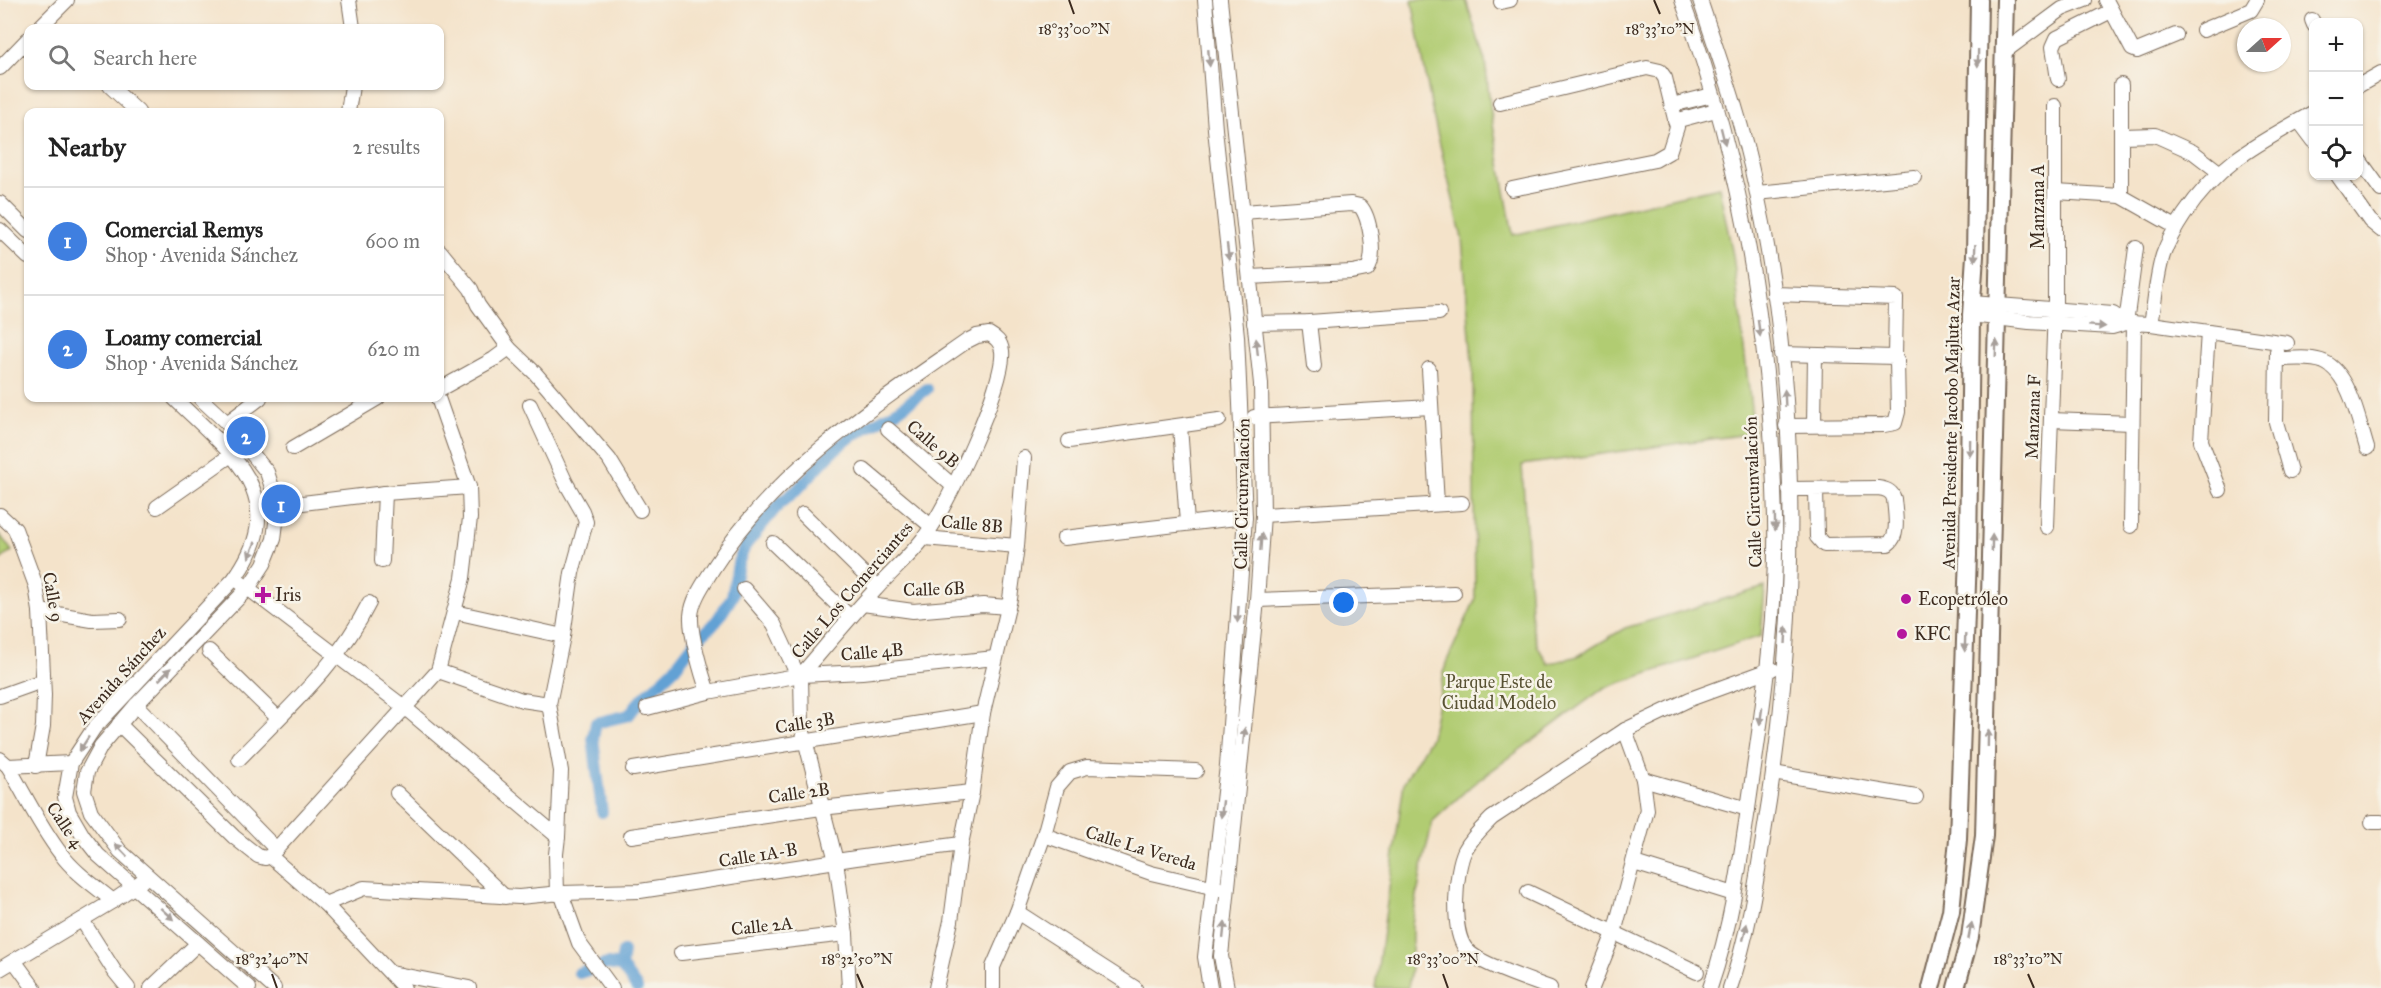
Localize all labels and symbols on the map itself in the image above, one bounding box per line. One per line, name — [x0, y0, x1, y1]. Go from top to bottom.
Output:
north arrow — [2237, 18, 2291, 72]
text: 18°33'00"N — [1038, 20, 1110, 38]
text: 18°33'10"N — [1625, 20, 1695, 38]
one-way arrow — [1204, 49, 1214, 68]
one-way arrow — [1973, 49, 1983, 68]
one-way arrow — [1718, 127, 1728, 146]
street label: Manzana A — [2027, 164, 2049, 250]
one-way arrow — [1223, 243, 1232, 262]
one-way arrow — [1970, 244, 1979, 263]
street label: Avenida Presidente Jacobo Majluta Azar — [1937, 276, 1966, 571]
one-way arrow — [1754, 318, 1763, 337]
one-way arrow — [2088, 321, 2107, 331]
one-way arrow — [1252, 338, 1262, 357]
one-way arrow — [1991, 338, 2001, 357]
street label: Manzana F — [2021, 374, 2045, 460]
one-way arrow — [1780, 389, 1789, 408]
pin: 2 — [226, 414, 266, 458]
street label: Calle 9B — [902, 415, 964, 473]
street label: Calle Circunvalación — [1739, 416, 1767, 568]
street label: Calle Circunvalación — [1230, 418, 1254, 570]
one-way arrow — [1965, 439, 1975, 458]
pin: 1 — [262, 482, 300, 526]
street label: Calle 8B — [940, 510, 1004, 538]
one-way arrow — [1770, 513, 1779, 532]
street label: Calle Los Comerciantes — [786, 517, 918, 663]
one-way arrow — [1256, 533, 1266, 552]
one-way arrow — [1987, 533, 1997, 552]
one-way arrow — [247, 541, 257, 559]
street label: Calle 9 — [38, 570, 68, 624]
street label: Calle 6B — [903, 577, 965, 601]
place label: Iris — [275, 584, 301, 606]
marker: Iris — [256, 588, 270, 602]
your location — [1329, 588, 1358, 617]
place label: Ecopetróleo — [1918, 588, 2008, 610]
marker: Ecopetróleo — [1899, 592, 1913, 606]
one-way arrow — [1233, 605, 1243, 624]
street label: Avenida Sánchez — [71, 622, 170, 729]
place label: KFC — [1914, 623, 1951, 645]
one-way arrow — [1782, 625, 1791, 644]
marker: KFC — [1895, 627, 1909, 641]
one-way arrow — [1960, 634, 1969, 653]
street label: Calle 4B — [840, 638, 904, 666]
one-way arrow — [158, 667, 172, 682]
park label: Parque Este de Ciudad Modelo — [1442, 671, 1556, 714]
street label: Calle 3B — [774, 707, 836, 739]
one-way arrow — [1757, 707, 1766, 726]
one-way arrow — [1239, 727, 1249, 746]
one-way arrow — [1983, 728, 1993, 747]
one-way arrow — [78, 736, 89, 752]
street label: Calle 2B — [767, 778, 831, 808]
street label: Calle 4 — [42, 798, 89, 853]
one-way arrow — [1217, 799, 1227, 818]
street label: Calle La Vereda — [1083, 821, 1200, 875]
street label: Calle 1A-B — [717, 838, 799, 872]
one-way arrow — [114, 843, 128, 858]
one-way arrow — [160, 907, 174, 921]
street label: Calle 2A — [730, 912, 794, 940]
one-way arrow — [1219, 921, 1229, 940]
one-way arrow — [1740, 922, 1750, 941]
one-way arrow — [1966, 922, 1975, 941]
text: 18°32'40"N — [235, 950, 309, 968]
text: 18°32'50"N — [821, 950, 893, 968]
text: 18°33'00"N — [1407, 950, 1479, 968]
text: 18°33'10"N — [1993, 950, 2063, 968]

